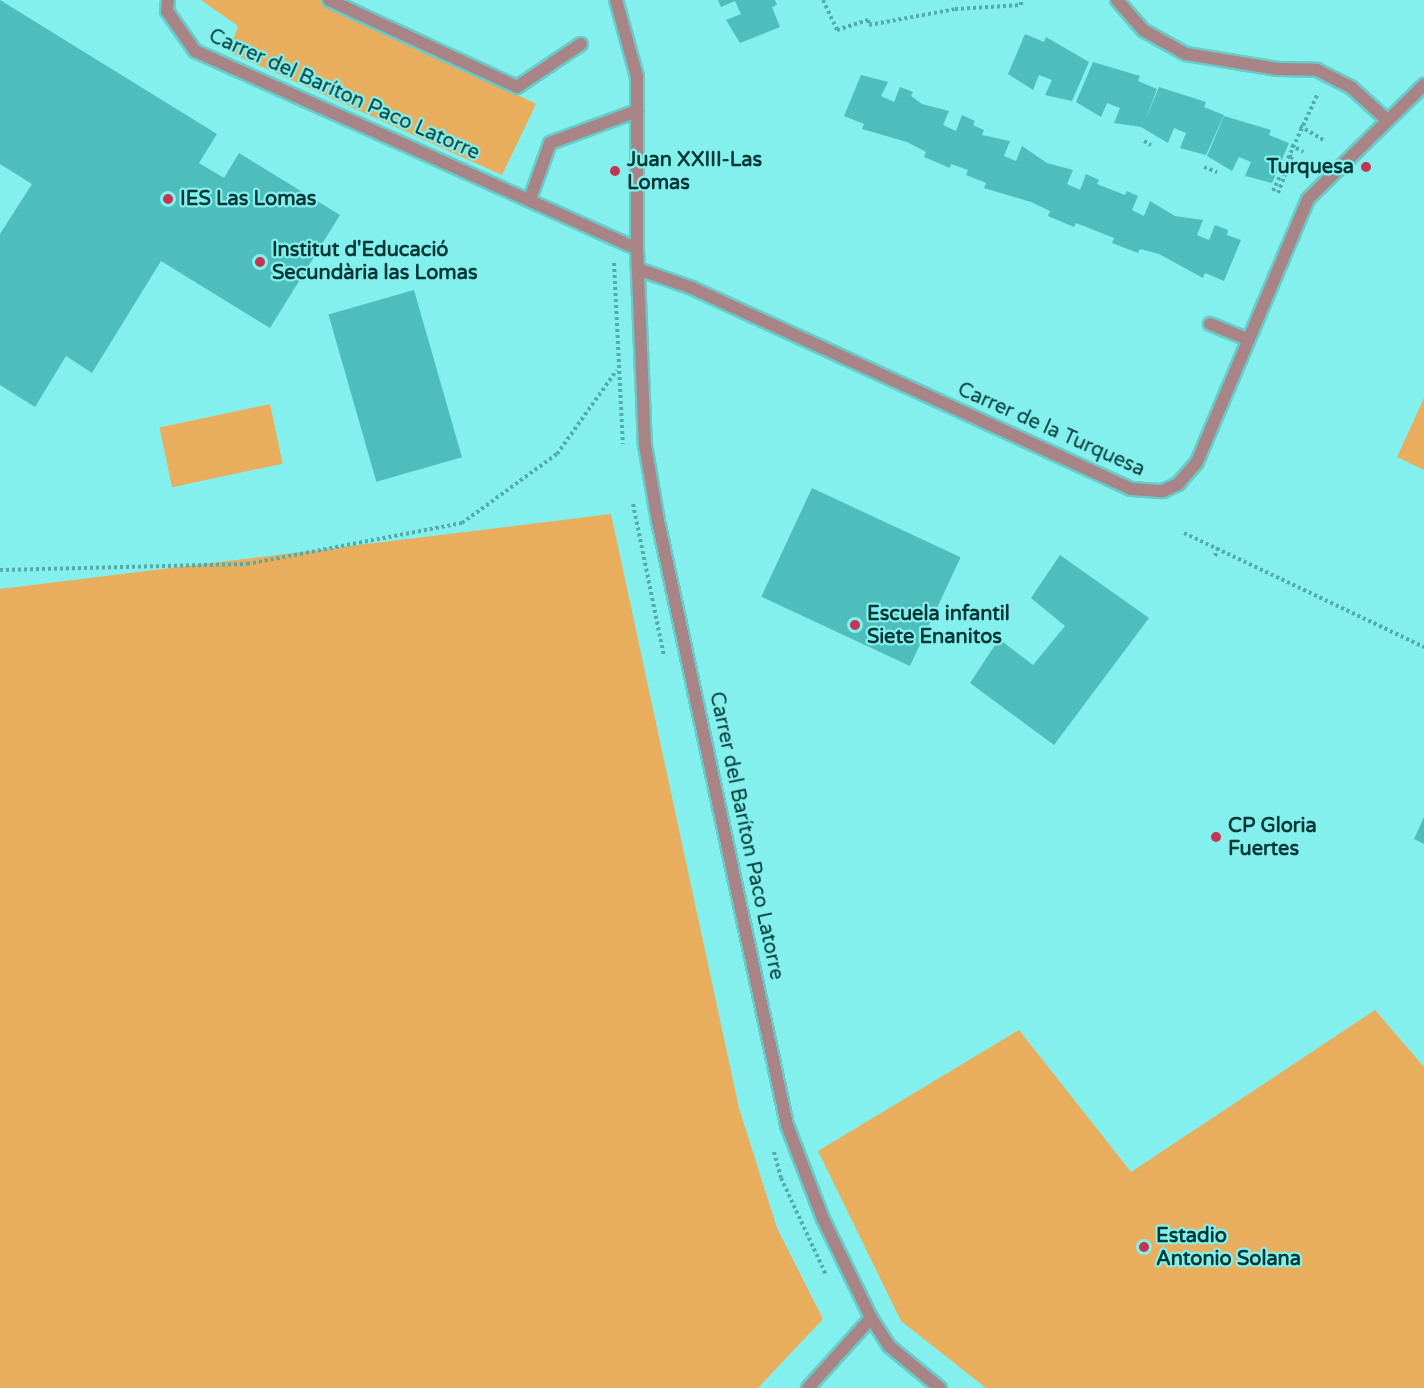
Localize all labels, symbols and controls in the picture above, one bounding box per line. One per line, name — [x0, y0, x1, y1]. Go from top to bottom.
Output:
street label: Carrer del Baríton Paco Latorre — [205, 24, 483, 166]
place label: Juan XXIII-Las Lomas — [627, 148, 762, 195]
place label: Turquesa — [1267, 155, 1354, 179]
marker: Turquesa — [1359, 160, 1373, 174]
marker: Juan XXIII-Las Lomas — [608, 164, 622, 178]
place label: IES Las Lomas — [180, 187, 316, 211]
marker: IES Las Lomas — [161, 192, 175, 206]
place label: Institut d'Educació Secundària las Lomas — [272, 238, 477, 285]
marker: Institut d'Educació Secundària las Lomas — [253, 255, 267, 269]
street label: Carrer de la Turquesa — [954, 378, 1148, 482]
place label: Escuela infantil Siete Enanitos — [867, 602, 1010, 649]
marker: Escuela infantil Siete Enanitos — [848, 618, 862, 632]
street label: Carrer del Baríton Paco Latorre — [704, 690, 788, 982]
place label: CP Gloria Fuertes — [1228, 814, 1317, 861]
marker: CP Gloria Fuertes — [1209, 830, 1223, 844]
place label: Estadio Antonio Solana — [1156, 1224, 1301, 1271]
marker: Estadio Antonio Solana — [1137, 1240, 1151, 1254]

